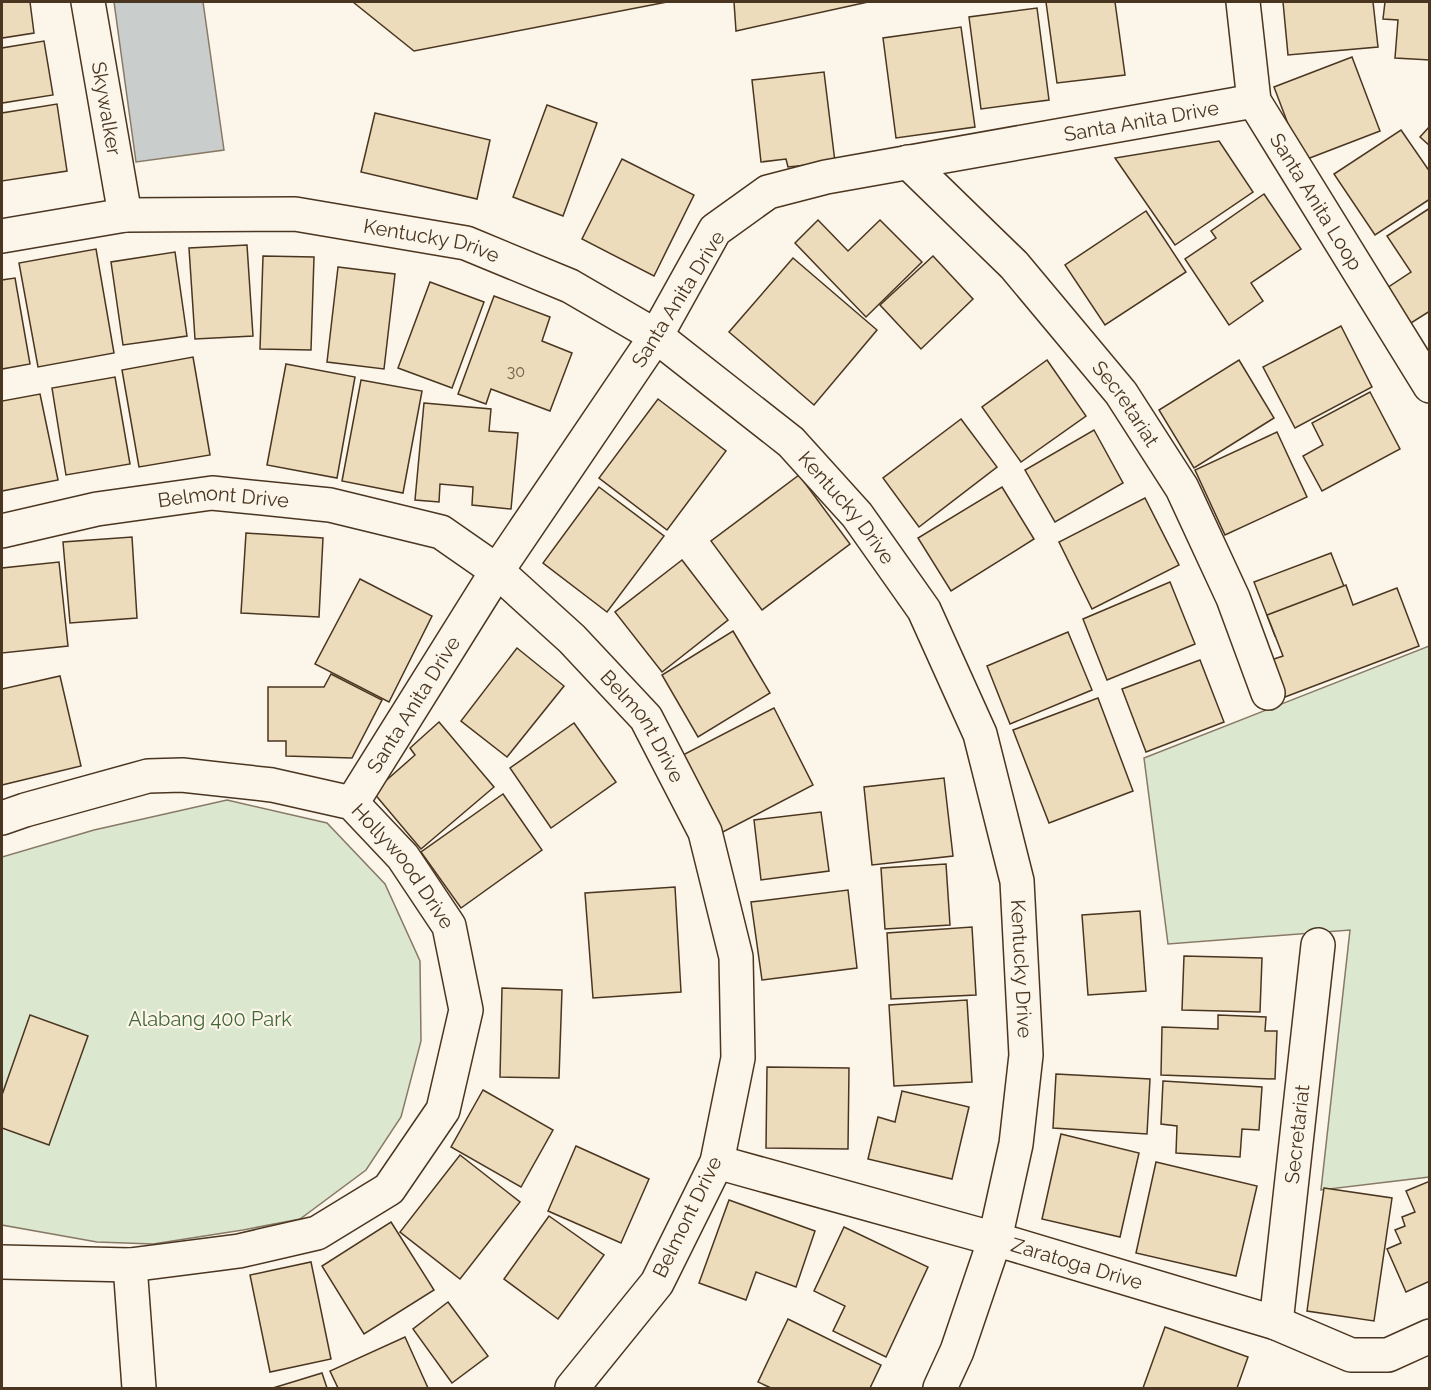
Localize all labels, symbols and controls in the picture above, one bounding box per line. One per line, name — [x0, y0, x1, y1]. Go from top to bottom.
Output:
street label: Skywalker — [87, 60, 126, 157]
street label: Santa Anita Drive — [1062, 95, 1221, 147]
street label: Santa Anita Loop — [1265, 129, 1368, 275]
street label: Kentucky Drive — [362, 214, 503, 268]
street label: Santa Anita Drive — [626, 226, 730, 372]
street label: Secretariat — [1087, 356, 1164, 451]
house number: 30 — [507, 362, 525, 381]
street label: Kentucky Drive — [793, 446, 900, 569]
street label: Belmont Drive — [156, 480, 290, 513]
street label: Santa Anita Drive — [362, 632, 465, 777]
street label: Belmont Drive — [595, 665, 689, 787]
street label: Hollywood Drive — [347, 798, 460, 933]
street label: Kentucky Drive — [1006, 899, 1037, 1039]
park label: Alabang 400 Park — [128, 1007, 292, 1031]
street label: Secretariat — [1280, 1083, 1314, 1185]
street label: Belmont Drive — [647, 1152, 727, 1282]
street label: Zaratoga Drive — [1008, 1233, 1146, 1295]

